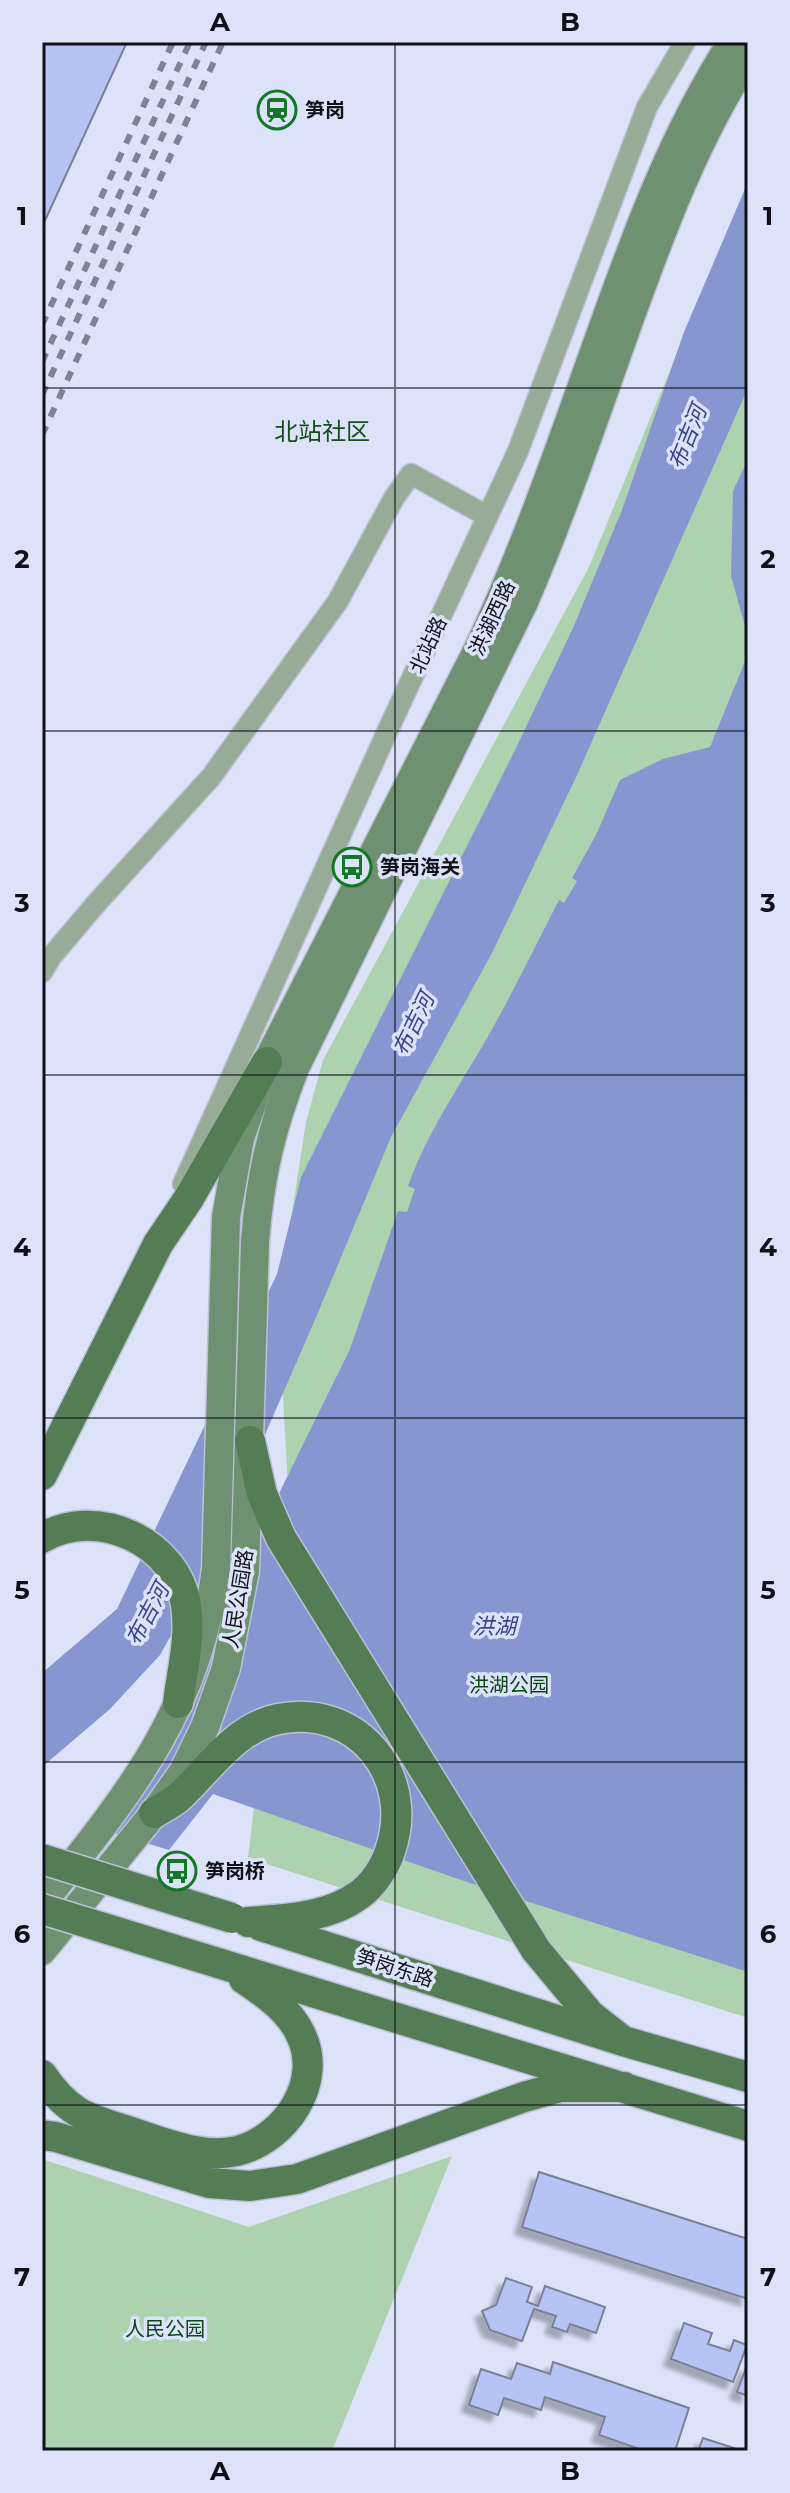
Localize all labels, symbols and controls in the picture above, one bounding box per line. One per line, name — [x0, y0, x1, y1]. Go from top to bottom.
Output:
text: A — [209, 6, 231, 38]
text: B — [560, 6, 580, 38]
station icon: 笋岗 — [256, 89, 298, 131]
place label: 笋岗 — [305, 98, 345, 122]
text: 1 — [17, 200, 27, 232]
text: 1 — [763, 200, 773, 232]
water label: 布吉河 — [663, 398, 714, 473]
district label: 北站社区 — [274, 417, 370, 446]
text: 2 — [14, 543, 30, 575]
text: 2 — [760, 543, 776, 575]
street label: 洪湖西路 — [464, 577, 520, 659]
street label: 北站路 — [404, 613, 452, 677]
bus stop icon: 笋岗海关 — [331, 846, 373, 888]
place label: 笋岗海关 — [380, 855, 460, 879]
text: 3 — [13, 887, 30, 919]
text: 3 — [759, 887, 776, 919]
water label: 布吉河 — [387, 985, 442, 1060]
text: 4 — [13, 1231, 31, 1263]
text: 4 — [759, 1231, 777, 1263]
street label: 人民公园路 — [218, 1548, 258, 1650]
text: 5 — [14, 1574, 30, 1606]
text: 5 — [760, 1574, 776, 1606]
water label: 布吉河 — [120, 1575, 177, 1650]
water label: 洪湖 — [472, 1613, 519, 1640]
park label: 洪湖公园 — [469, 1673, 549, 1697]
bus stop icon: 笋岗桥 — [156, 1850, 198, 1892]
place label: 笋岗桥 — [205, 1859, 265, 1883]
text: 6 — [14, 1918, 31, 1950]
text: 6 — [760, 1918, 777, 1950]
street label: 笋岗东路 — [353, 1944, 437, 1992]
text: 7 — [14, 2261, 30, 2293]
text: 7 — [760, 2261, 776, 2293]
park label: 人民公园 — [125, 2317, 205, 2341]
text: A — [209, 2455, 231, 2487]
text: B — [560, 2455, 580, 2487]

